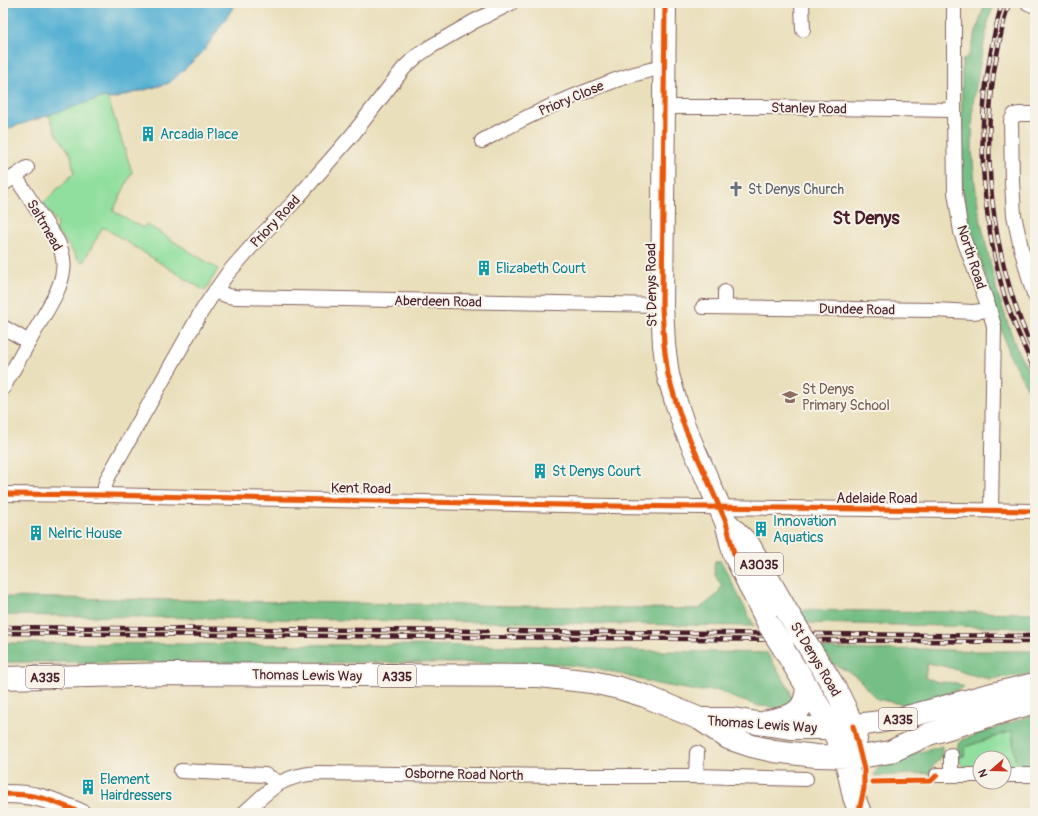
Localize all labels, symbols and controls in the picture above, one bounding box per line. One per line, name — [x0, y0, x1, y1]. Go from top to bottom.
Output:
street label: Priory Close — [536, 77, 606, 120]
street label: Stanley Road — [771, 99, 847, 118]
building icon: Arcadia Place — [139, 125, 157, 143]
place label: Arcadia Place — [160, 126, 238, 143]
church icon: St Denys Church — [727, 180, 745, 198]
place label: St Denys Church — [748, 181, 844, 198]
street label: Priory Road — [247, 192, 304, 251]
street label: Saltmead — [23, 197, 66, 254]
district label: St Denys — [832, 207, 900, 230]
street label: North Road — [953, 223, 990, 291]
street label: St Denys Road — [642, 243, 661, 327]
building icon: Elizabeth Court — [475, 259, 493, 277]
place label: Elizabeth Court — [496, 260, 586, 277]
street label: Aberdeen Road — [394, 292, 482, 311]
street label: Dundee Road — [819, 300, 895, 319]
place label: St Denys Primary School — [802, 381, 890, 414]
school or university icon: St Denys Primary School — [781, 388, 799, 406]
building icon: St Denys Court — [531, 462, 549, 480]
place label: St Denys Court — [552, 463, 641, 480]
street label: Kent Road — [331, 479, 392, 498]
street label: Adelaide Road — [836, 490, 918, 507]
place label: Innovation Aquatics — [773, 513, 836, 546]
building icon: Innovation Aquatics — [752, 520, 770, 538]
building icon: Nelric House — [27, 524, 45, 542]
place label: Nelric House — [48, 525, 122, 542]
road number: A3035 — [735, 553, 783, 575]
street label: St Denys Road — [787, 619, 845, 700]
road number: A335 — [378, 665, 416, 687]
road number: A335 — [26, 666, 64, 688]
street label: Thomas Lewis Way — [252, 666, 362, 685]
road number: A335 — [879, 708, 917, 730]
street label: Thomas Lewis Way — [706, 712, 818, 737]
north arrow — [972, 750, 1012, 790]
street label: Osborne Road North — [405, 765, 523, 784]
text: N — [976, 767, 990, 779]
place label: Element Hairdressers — [100, 771, 172, 804]
building icon: Element Hairdressers — [79, 778, 97, 796]

